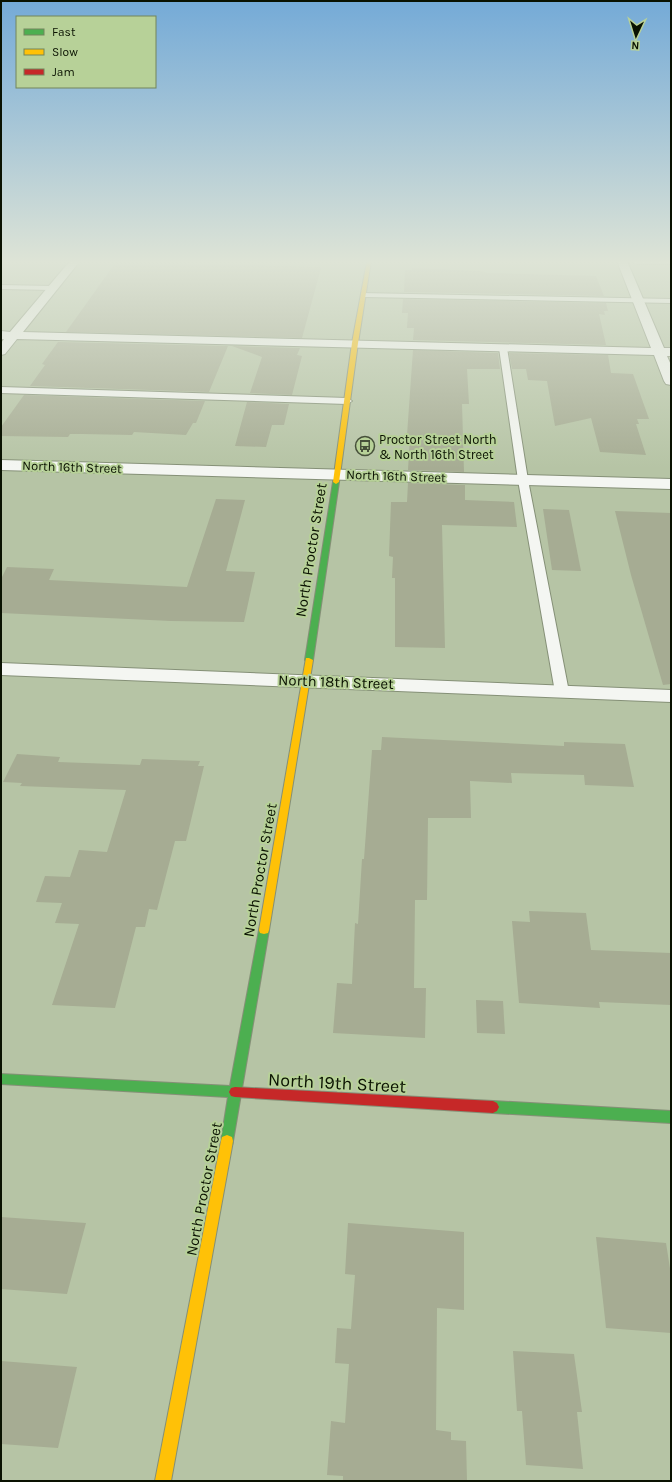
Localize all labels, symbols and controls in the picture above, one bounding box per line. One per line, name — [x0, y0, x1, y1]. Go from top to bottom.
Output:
legend — [16, 16, 156, 88]
north arrow — [616, 16, 656, 56]
text: Fast — [52, 25, 76, 39]
text: N — [631, 39, 640, 52]
text: Slow — [52, 45, 78, 59]
text: Jam — [52, 65, 75, 79]
place label: Proctor Street North & North 16th Street — [379, 432, 497, 462]
bus stop icon: Proctor Street North & North 16th Street — [354, 435, 376, 457]
street label: North 16th Street — [22, 458, 122, 476]
street label: North 16th Street — [346, 467, 446, 485]
street label: North Proctor Street — [291, 481, 331, 618]
street label: North 18th Street — [278, 671, 395, 693]
street label: North Proctor Street — [239, 801, 281, 938]
street label: North 19th Street — [267, 1068, 407, 1098]
street label: North Proctor Street — [182, 1120, 226, 1257]

